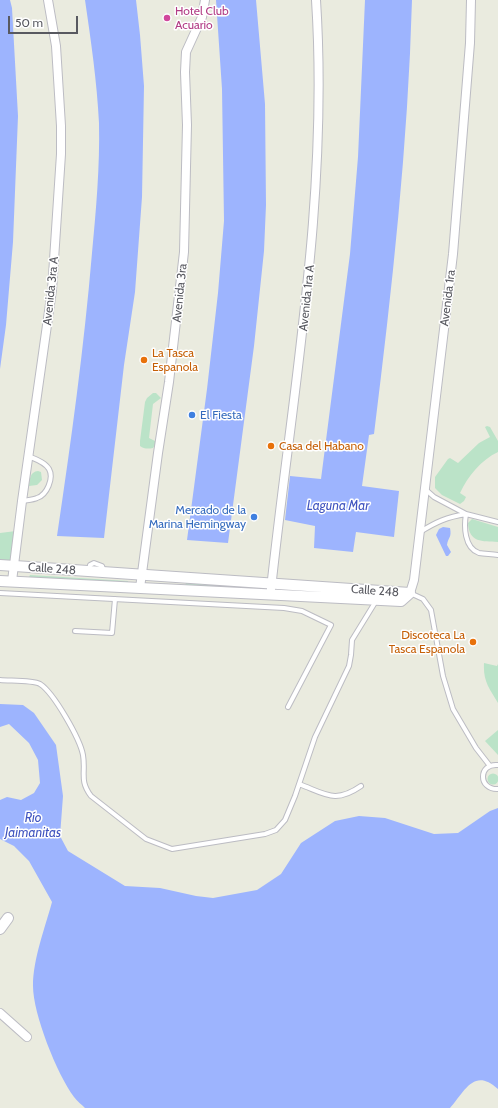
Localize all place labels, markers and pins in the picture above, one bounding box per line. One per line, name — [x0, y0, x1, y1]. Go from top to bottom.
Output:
place label: Hotel Club Acuario — [175, 4, 229, 32]
marker: Hotel Club Acuario — [162, 13, 172, 23]
place label: La Tasca Espanola — [152, 346, 198, 374]
marker: La Tasca Espanola — [139, 355, 149, 365]
place label: El Fiesta — [200, 408, 242, 422]
marker: El Fiesta — [187, 410, 197, 420]
place label: Casa del Habano — [279, 439, 364, 453]
marker: Casa del Habano — [266, 441, 276, 451]
place label: Mercado de la Marina Hemingway — [149, 503, 246, 531]
marker: Mercado de la Marina Hemingway — [249, 512, 259, 522]
place label: Discoteca La Tasca Espanola — [389, 628, 465, 656]
marker: Discoteca La Tasca Espanola — [468, 637, 478, 647]

